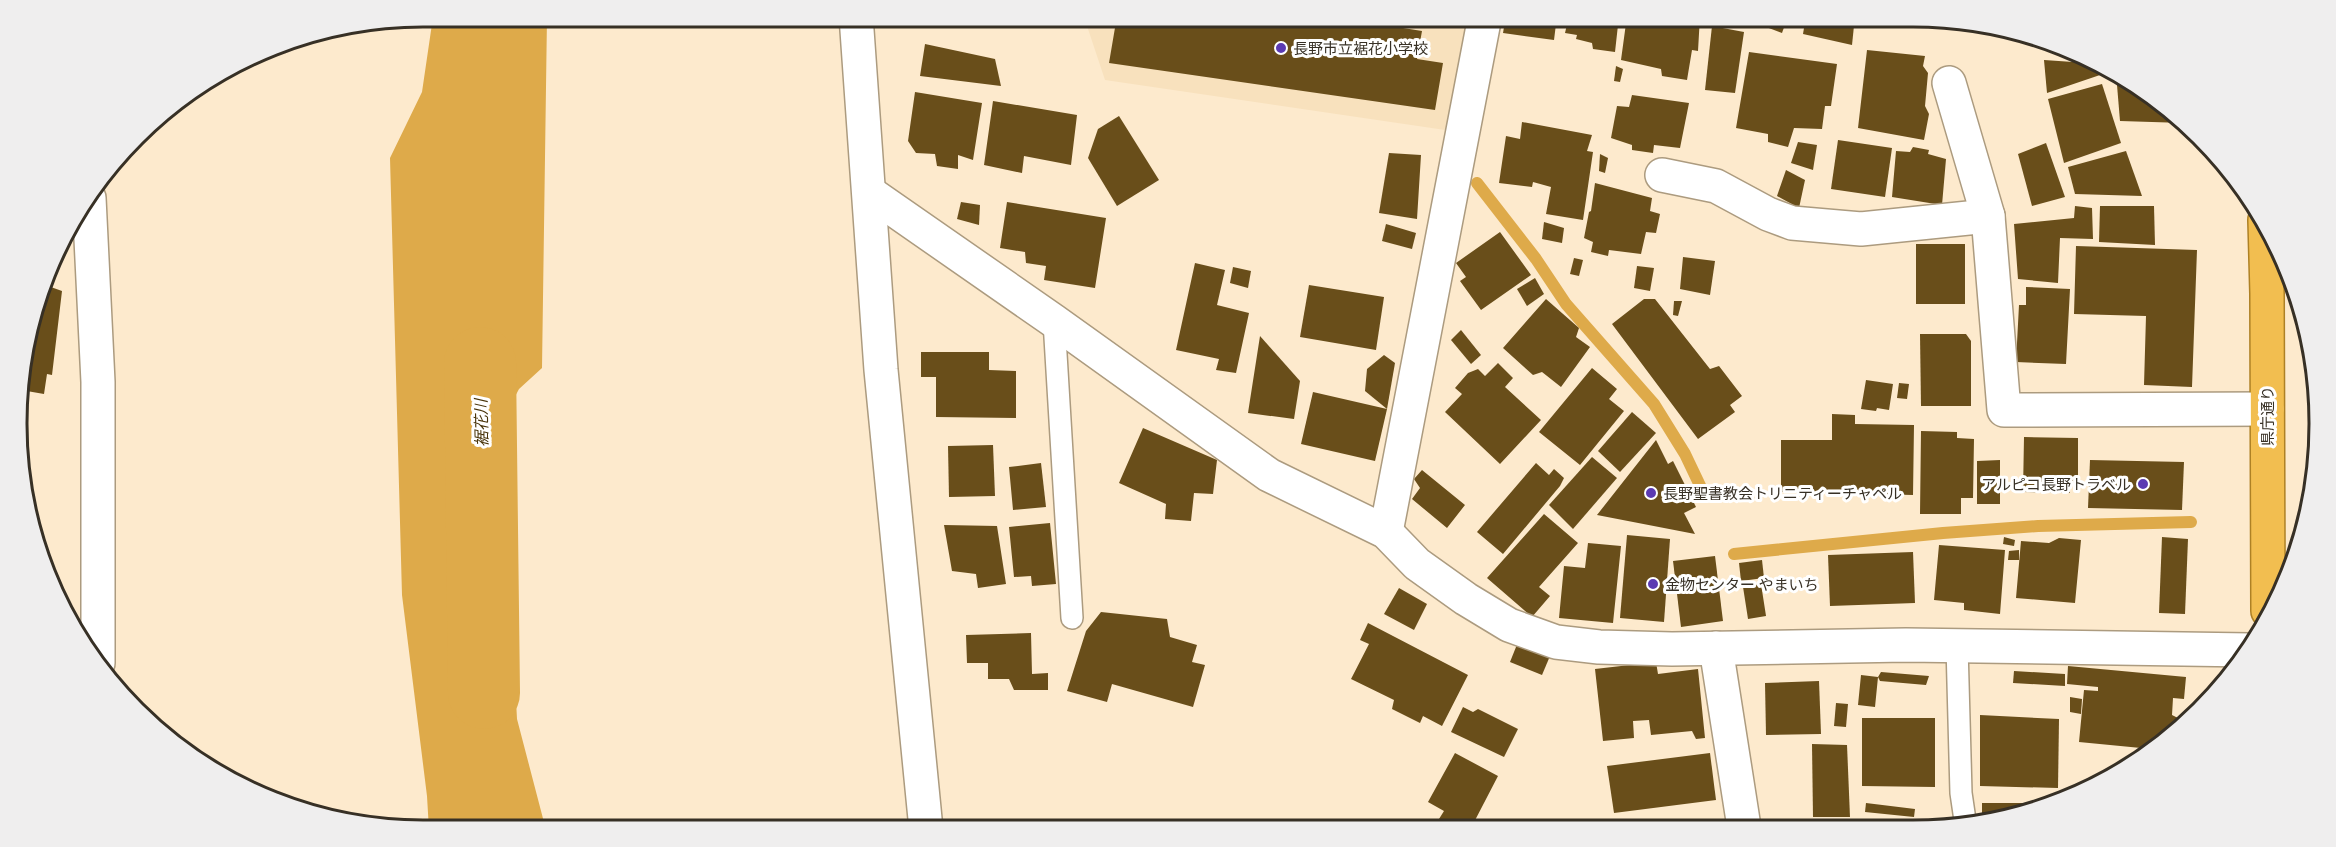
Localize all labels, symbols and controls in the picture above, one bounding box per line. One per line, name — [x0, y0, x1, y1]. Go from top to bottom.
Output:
place label: 長野市立裾花小学校 — [1293, 40, 1428, 57]
marker: 長野市立裾花小学校 — [1274, 41, 1288, 55]
street label: 県庁通り — [2259, 386, 2276, 446]
water label: 裾花川 — [472, 397, 490, 447]
place label: アルピコ長野トラベル — [1981, 476, 2131, 493]
marker: アルピコ長野トラベル — [2136, 477, 2150, 491]
place label: 長野聖書教会トリニティーチャペル — [1663, 485, 1902, 502]
marker: 長野聖書教会トリニティーチャペル — [1644, 486, 1658, 500]
place label: 金物センター やまいち — [1665, 576, 1818, 593]
marker: 金物センター やまいち — [1646, 577, 1660, 591]

